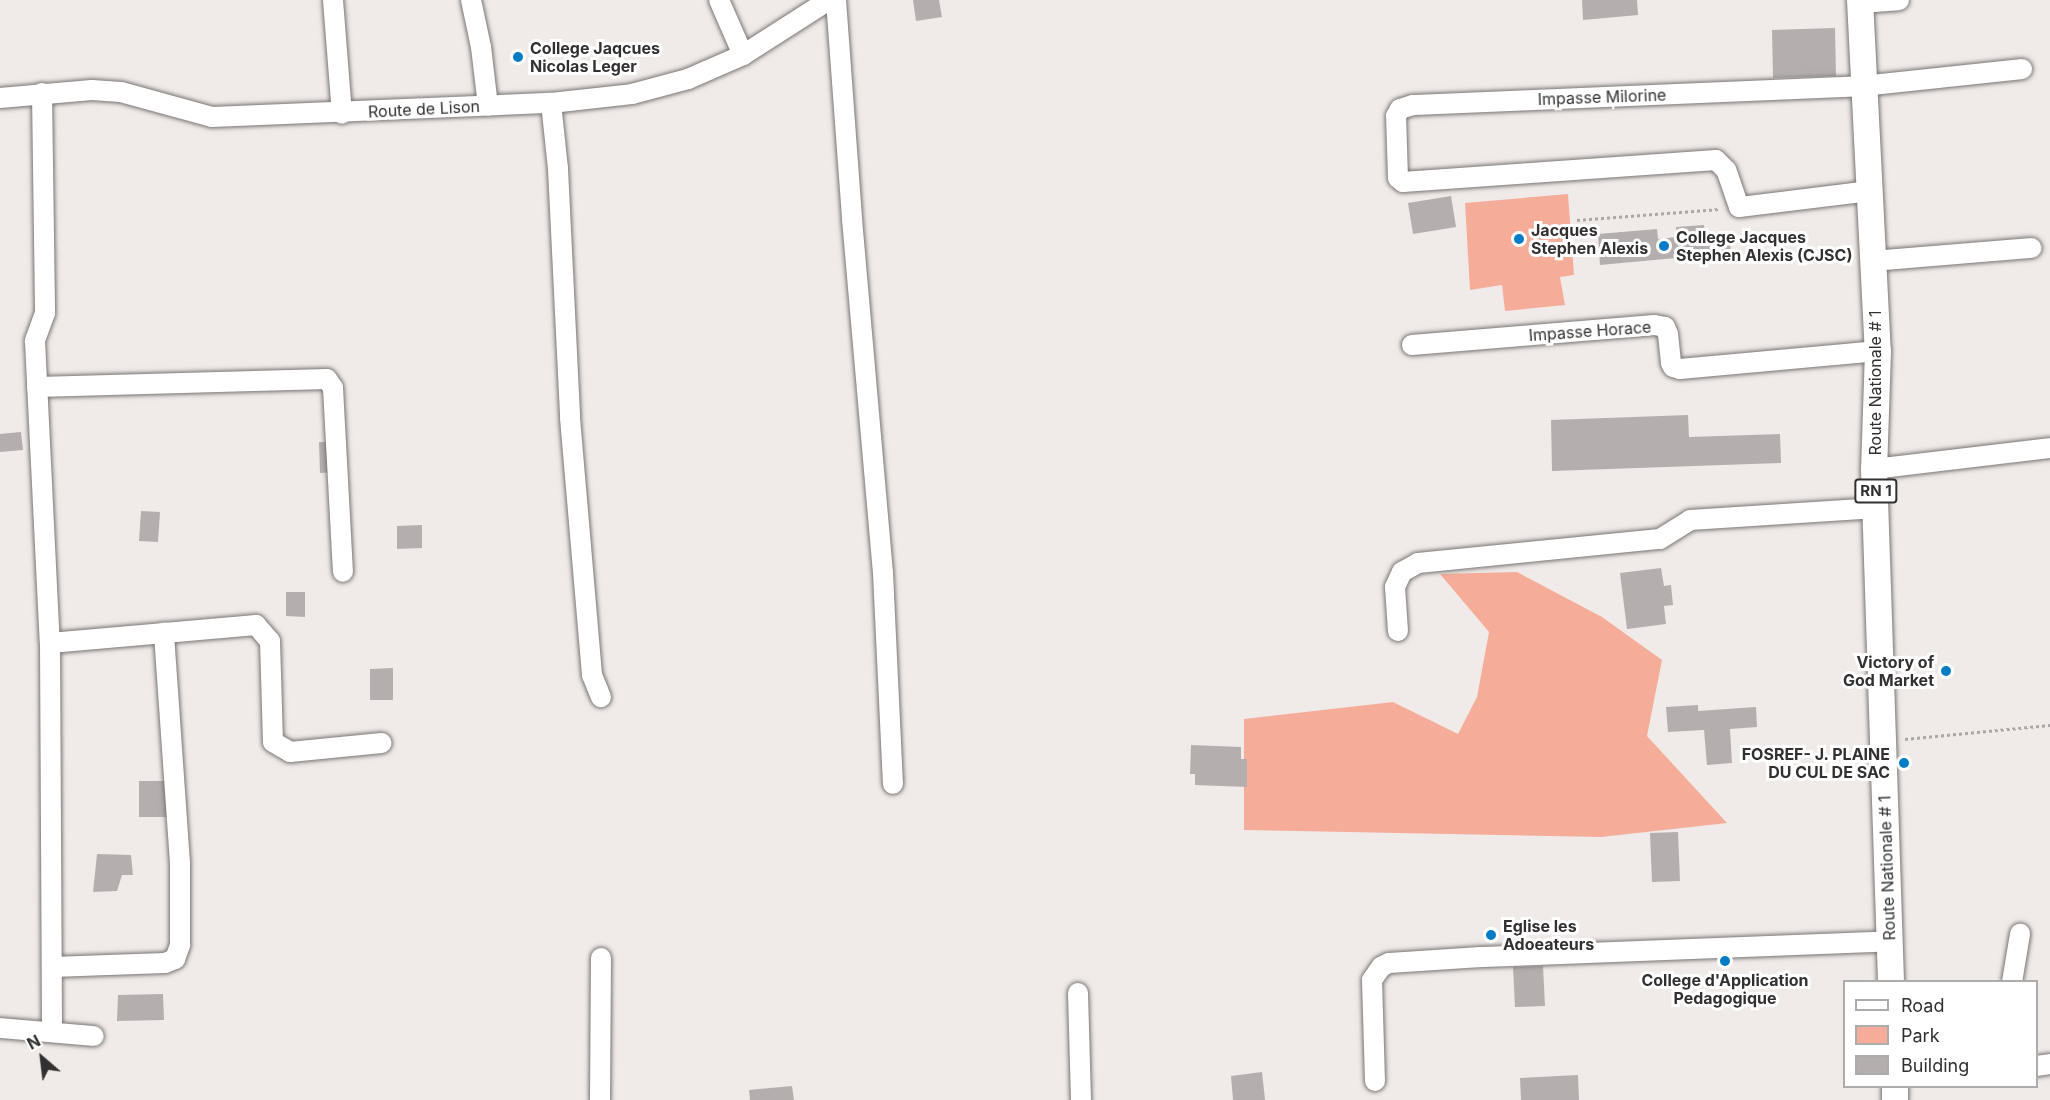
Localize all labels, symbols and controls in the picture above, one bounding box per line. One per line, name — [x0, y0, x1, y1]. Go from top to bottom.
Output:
place label: College Jaqcues Nicolas Leger — [530, 38, 660, 76]
marker: College Jaqcues Nicolas Leger — [511, 50, 525, 64]
street label: Impasse Milorine — [1537, 85, 1667, 109]
street label: Route de Lison — [368, 96, 480, 122]
place label: Jacques Stephen Alexis — [1531, 220, 1648, 258]
place label: College Jacques Stephen Alexis (CJSC) — [1676, 227, 1852, 265]
marker: Jacques Stephen Alexis — [1512, 232, 1526, 246]
marker: College Jacques Stephen Alexis (CJSC) — [1657, 239, 1671, 253]
street label: Route Nationale # 1 — [1865, 310, 1885, 456]
street label: Impasse Horace — [1528, 317, 1652, 345]
road number: RN 1 — [1854, 479, 1898, 503]
place label: Victory of God Market — [1843, 652, 1934, 690]
marker: Victory of God Market — [1939, 664, 1953, 678]
place label: FOSREF- J. PLAINE DU CUL DE SAC — [1741, 744, 1890, 782]
marker: FOSREF- J. PLAINE DU CUL DE SAC — [1895, 754, 1913, 772]
street label: Route Nationale # 1 — [1875, 795, 1899, 941]
place label: Eglise les Adoeateurs — [1503, 916, 1594, 954]
marker: Eglise les Adoeateurs — [1484, 928, 1498, 942]
marker: College d'Application Pedagogique — [1718, 954, 1732, 968]
place label: College d'Application Pedagogique — [1641, 970, 1809, 1008]
legend — [1843, 980, 2038, 1088]
text: Road — [1901, 995, 1944, 1016]
text: Park — [1901, 1025, 1940, 1046]
north arrow — [12, 1028, 72, 1088]
text: N — [23, 1030, 44, 1054]
text: Building — [1901, 1055, 1969, 1076]

